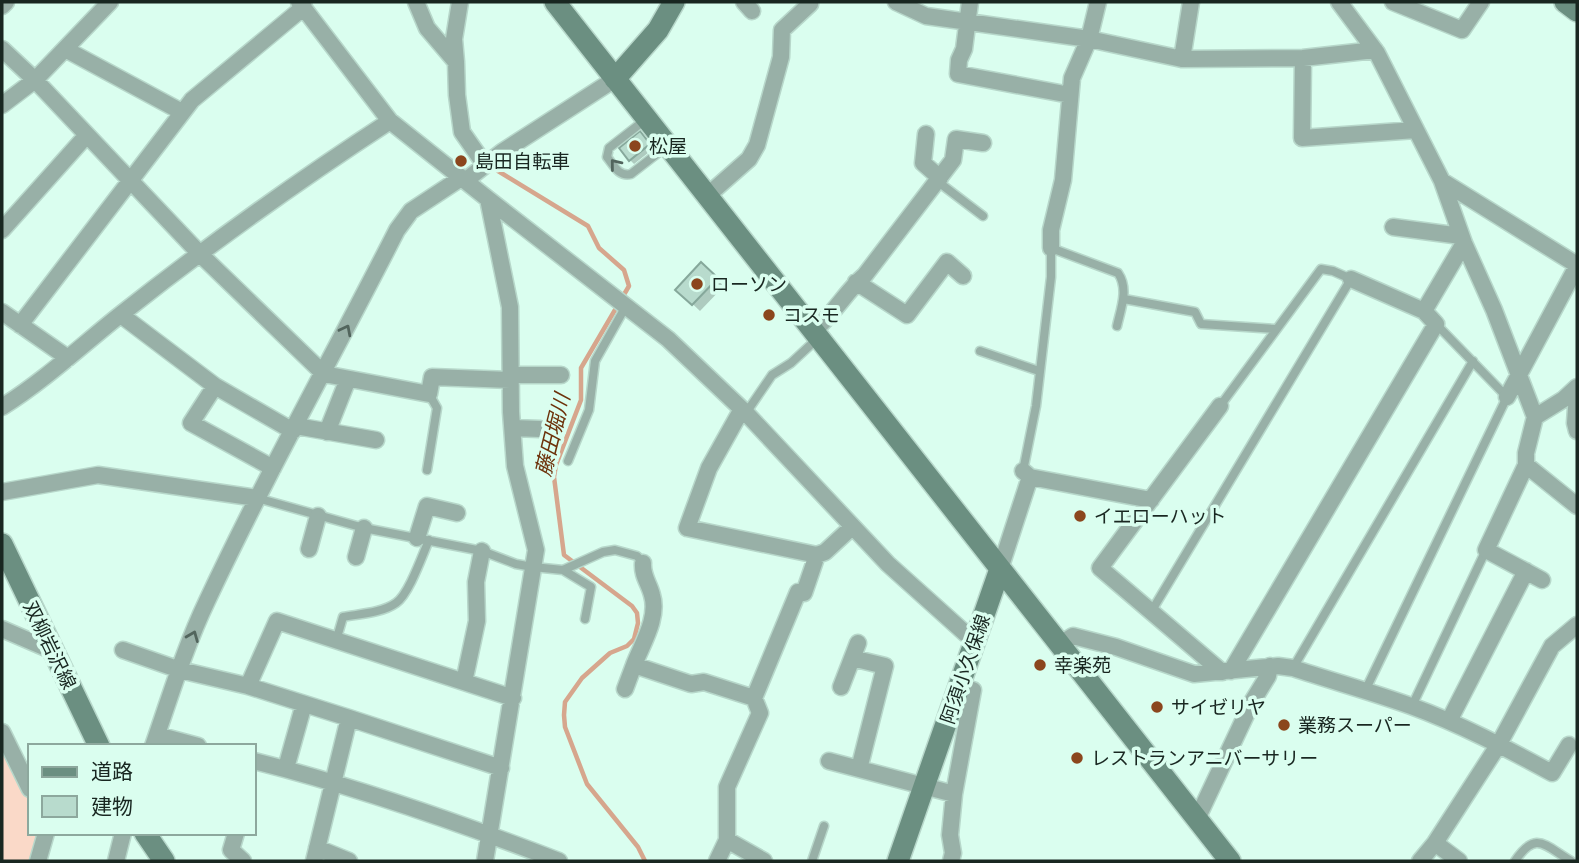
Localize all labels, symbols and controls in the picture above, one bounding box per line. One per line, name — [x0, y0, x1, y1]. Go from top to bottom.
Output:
place label: 松屋 — [649, 133, 687, 160]
marker: 松屋 — [627, 138, 643, 154]
place label: 島田自転車 — [475, 148, 570, 175]
marker: 島田自転車 — [453, 153, 469, 169]
one-way arrow — [610, 160, 623, 172]
place label: ローソン — [711, 271, 787, 298]
marker: ローソン — [689, 276, 705, 292]
place label: コスモ — [783, 302, 840, 329]
marker: コスモ — [761, 307, 777, 323]
one-way arrow — [338, 325, 352, 337]
water label: 藤田堀川 — [528, 389, 578, 479]
place label: イエローハット — [1094, 503, 1226, 530]
marker: イエローハット — [1072, 508, 1088, 524]
street label: 双柳岩沢線 — [17, 597, 83, 694]
street label: 阿須小久保線 — [934, 611, 997, 727]
one-way arrow — [184, 630, 198, 642]
place label: 幸楽苑 — [1054, 652, 1111, 679]
marker: 幸楽苑 — [1032, 657, 1048, 673]
place label: サイゼリヤ — [1171, 694, 1266, 721]
marker: サイゼリヤ — [1149, 699, 1165, 715]
place label: 業務スーパー — [1298, 712, 1412, 739]
marker: 業務スーパー — [1276, 717, 1292, 733]
legend — [28, 744, 256, 835]
place label: レストランアニバーサリー — [1091, 745, 1318, 772]
marker: レストランアニバーサリー — [1069, 750, 1085, 766]
text: 道路 — [91, 757, 133, 787]
text: 建物 — [91, 792, 133, 822]

